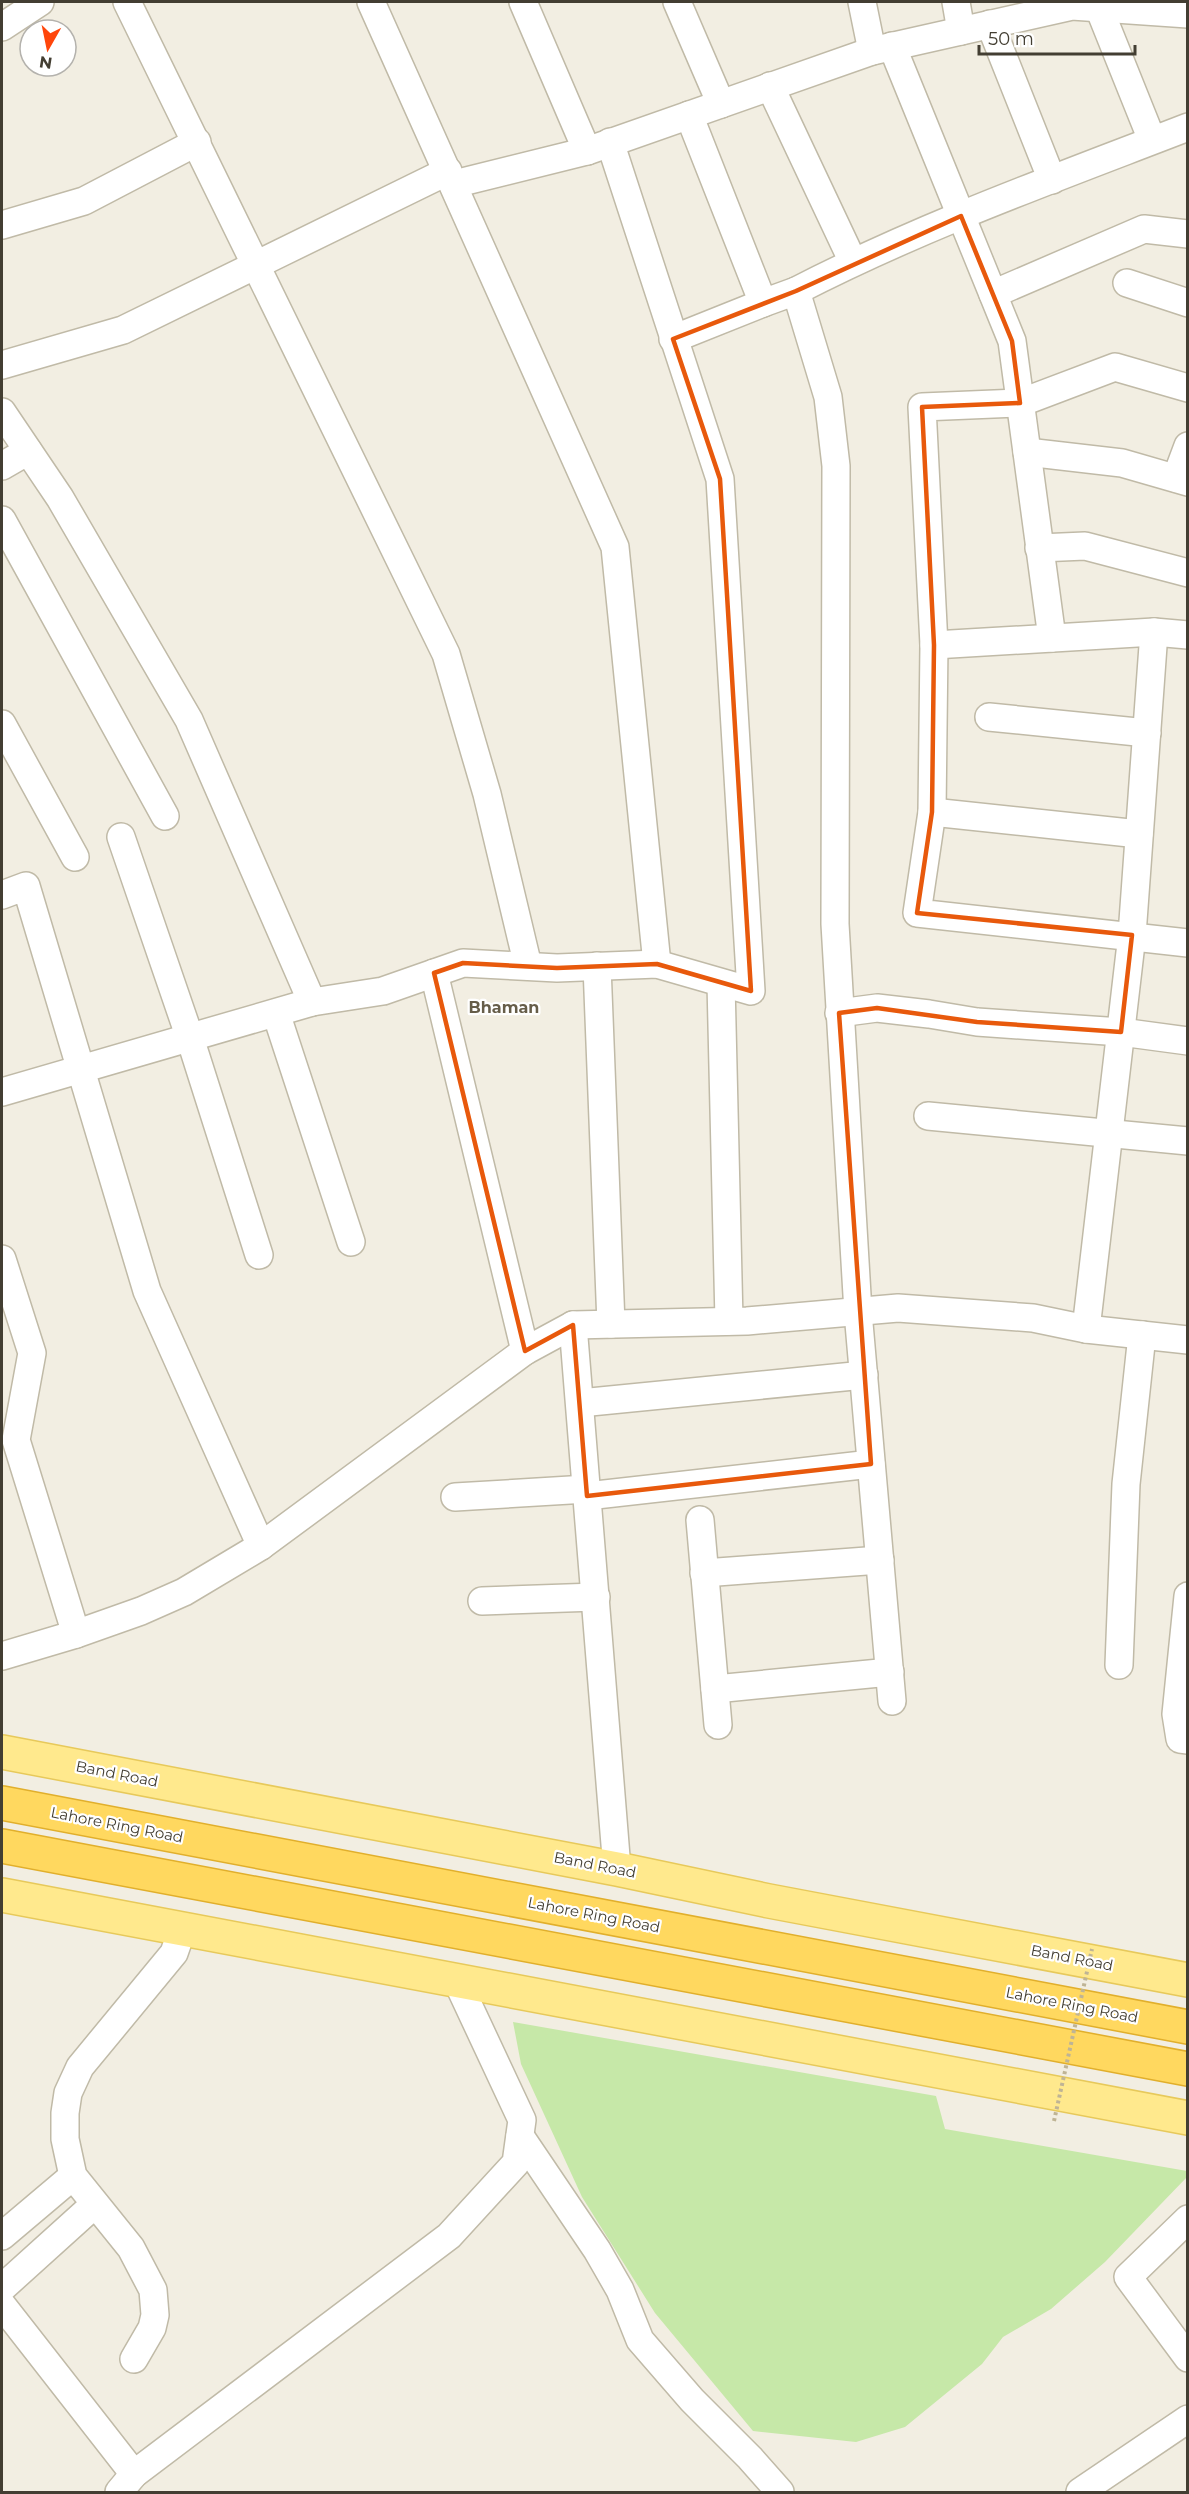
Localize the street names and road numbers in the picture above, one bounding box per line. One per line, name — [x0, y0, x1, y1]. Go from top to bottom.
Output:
street label: Band Road — [74, 1756, 160, 1791]
street label: Lahore Ring Road — [49, 1802, 185, 1847]
street label: Band Road — [552, 1847, 638, 1882]
street label: Lahore Ring Road — [526, 1892, 662, 1937]
street label: Band Road — [1029, 1940, 1115, 1975]
street label: Lahore Ring Road — [1004, 1982, 1140, 2027]

